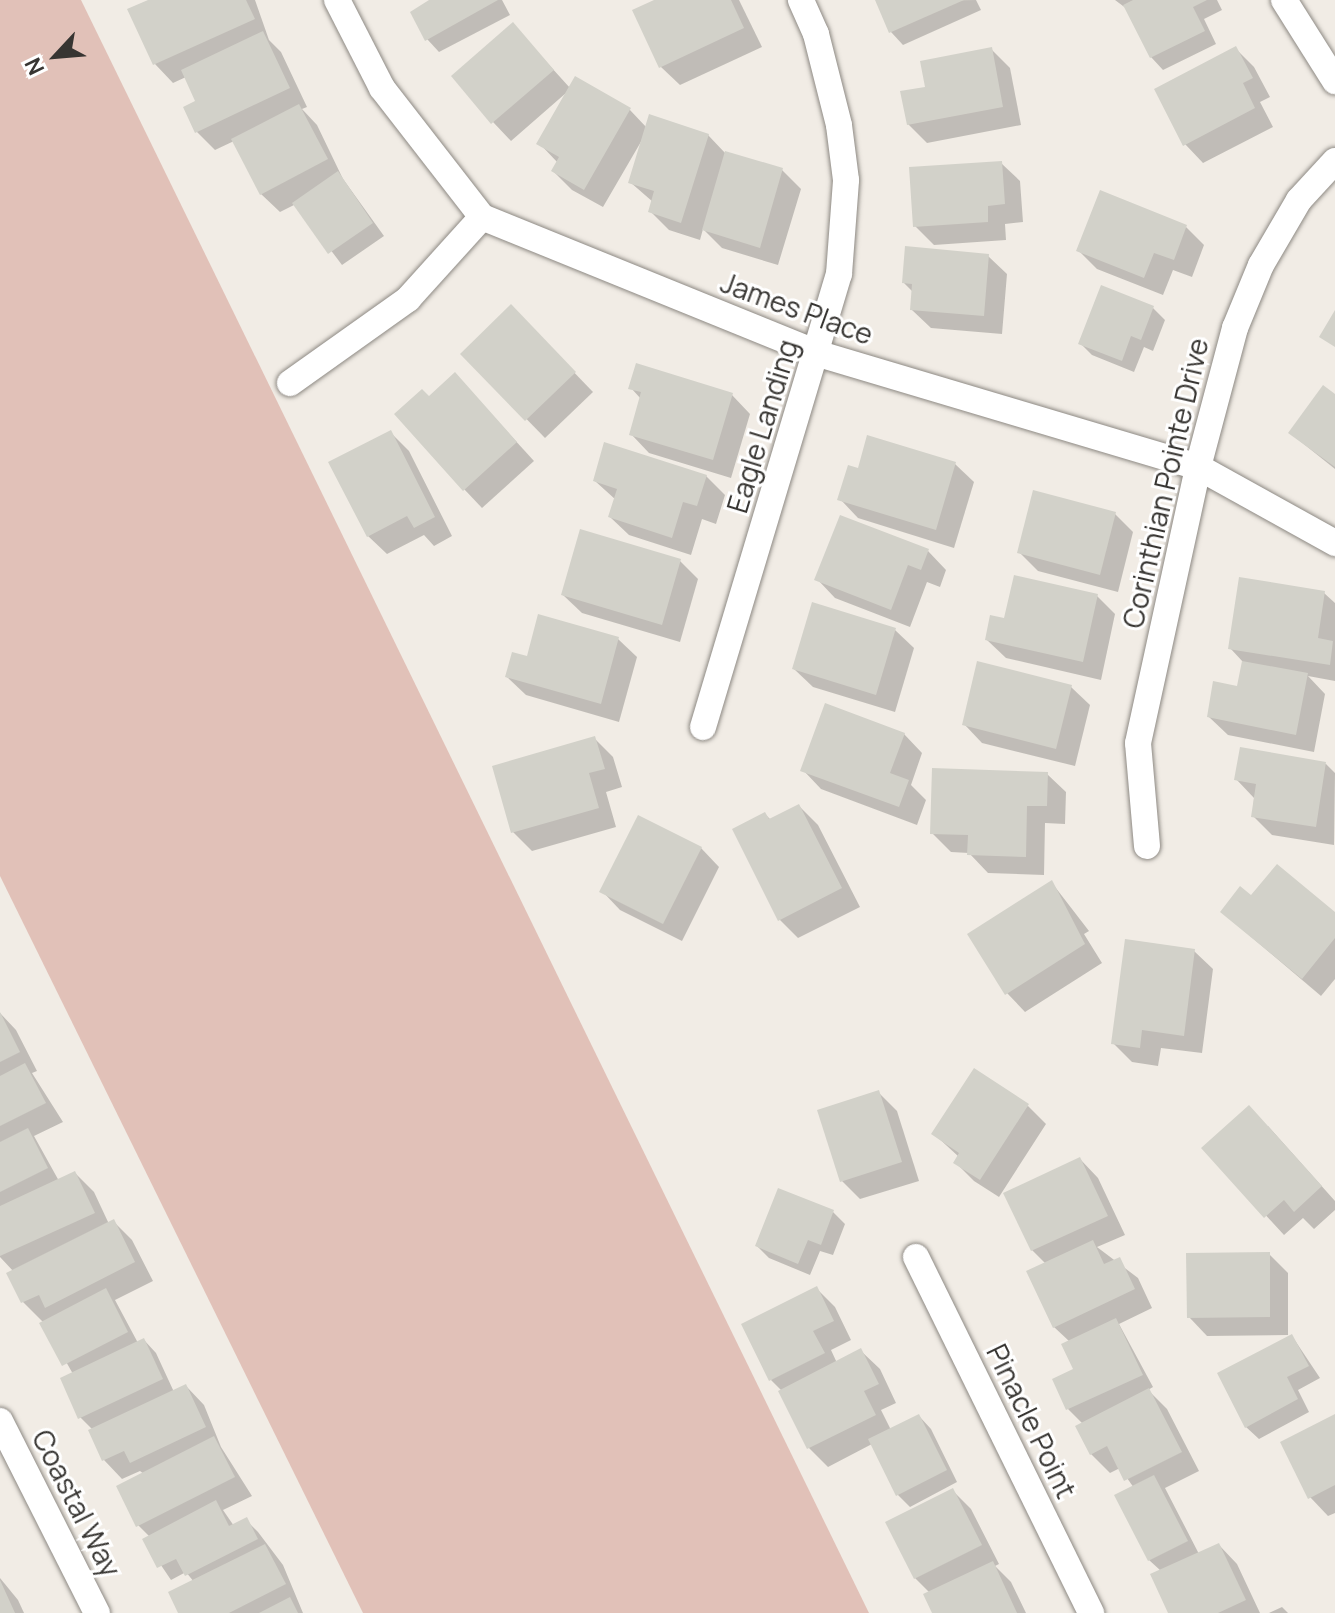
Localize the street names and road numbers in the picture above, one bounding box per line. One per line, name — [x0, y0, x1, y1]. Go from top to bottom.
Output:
street label: James Place — [716, 265, 878, 351]
street label: Eagle Landing — [720, 335, 804, 517]
street label: Corinthian Pointe Drive — [1115, 335, 1215, 631]
street label: Pinacle Point — [980, 1339, 1084, 1503]
street label: Coastal Way — [26, 1424, 128, 1582]

